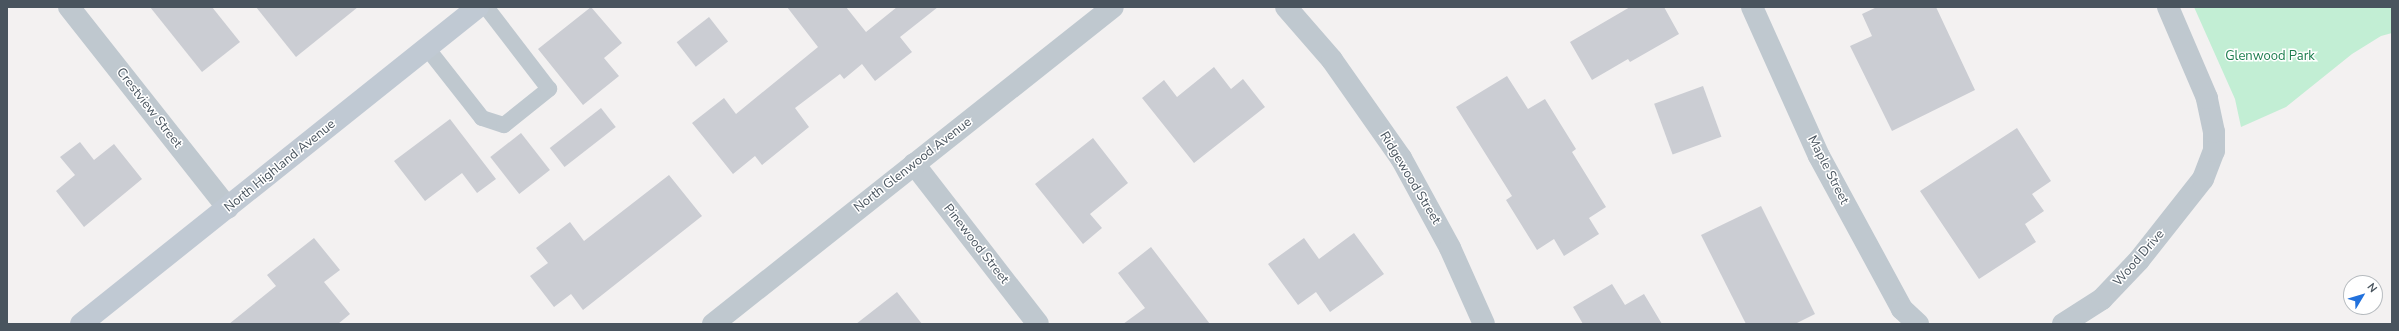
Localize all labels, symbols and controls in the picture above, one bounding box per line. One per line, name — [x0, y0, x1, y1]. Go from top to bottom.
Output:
park label: Glenwood Park — [2225, 48, 2315, 64]
street label: Crestview Street — [113, 65, 185, 151]
street label: North Glenwood Avenue — [851, 114, 975, 216]
street label: North Highland Avenue — [221, 116, 339, 216]
street label: Ridgewood Street — [1376, 129, 1444, 227]
street label: Maple Street — [1804, 133, 1852, 207]
street label: Pinewood Street — [940, 201, 1012, 287]
street label: Wood Drive — [2110, 227, 2168, 289]
north arrow — [2343, 275, 2383, 315]
text: N — [2364, 280, 2381, 296]

